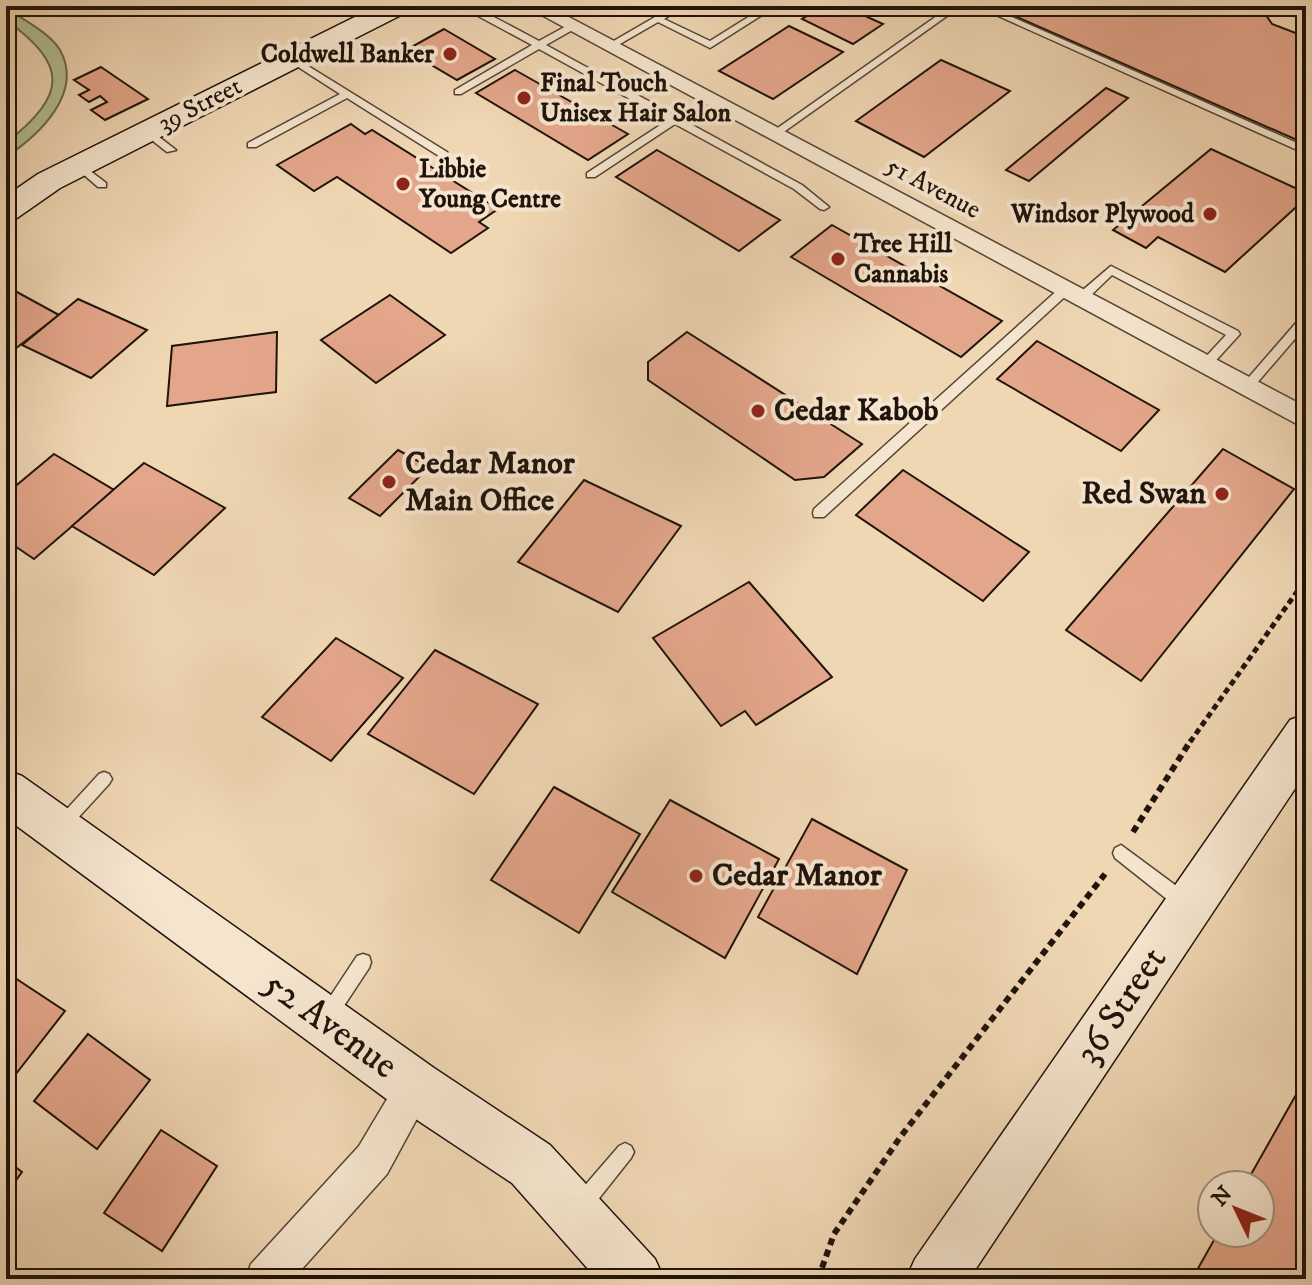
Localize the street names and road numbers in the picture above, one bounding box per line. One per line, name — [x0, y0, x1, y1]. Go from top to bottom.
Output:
street label: 39 Street — [153, 70, 247, 140]
street label: 51 Avenue — [880, 149, 986, 227]
street label: 36 Street — [1064, 938, 1178, 1074]
street label: 52 Avenue — [253, 960, 407, 1090]

